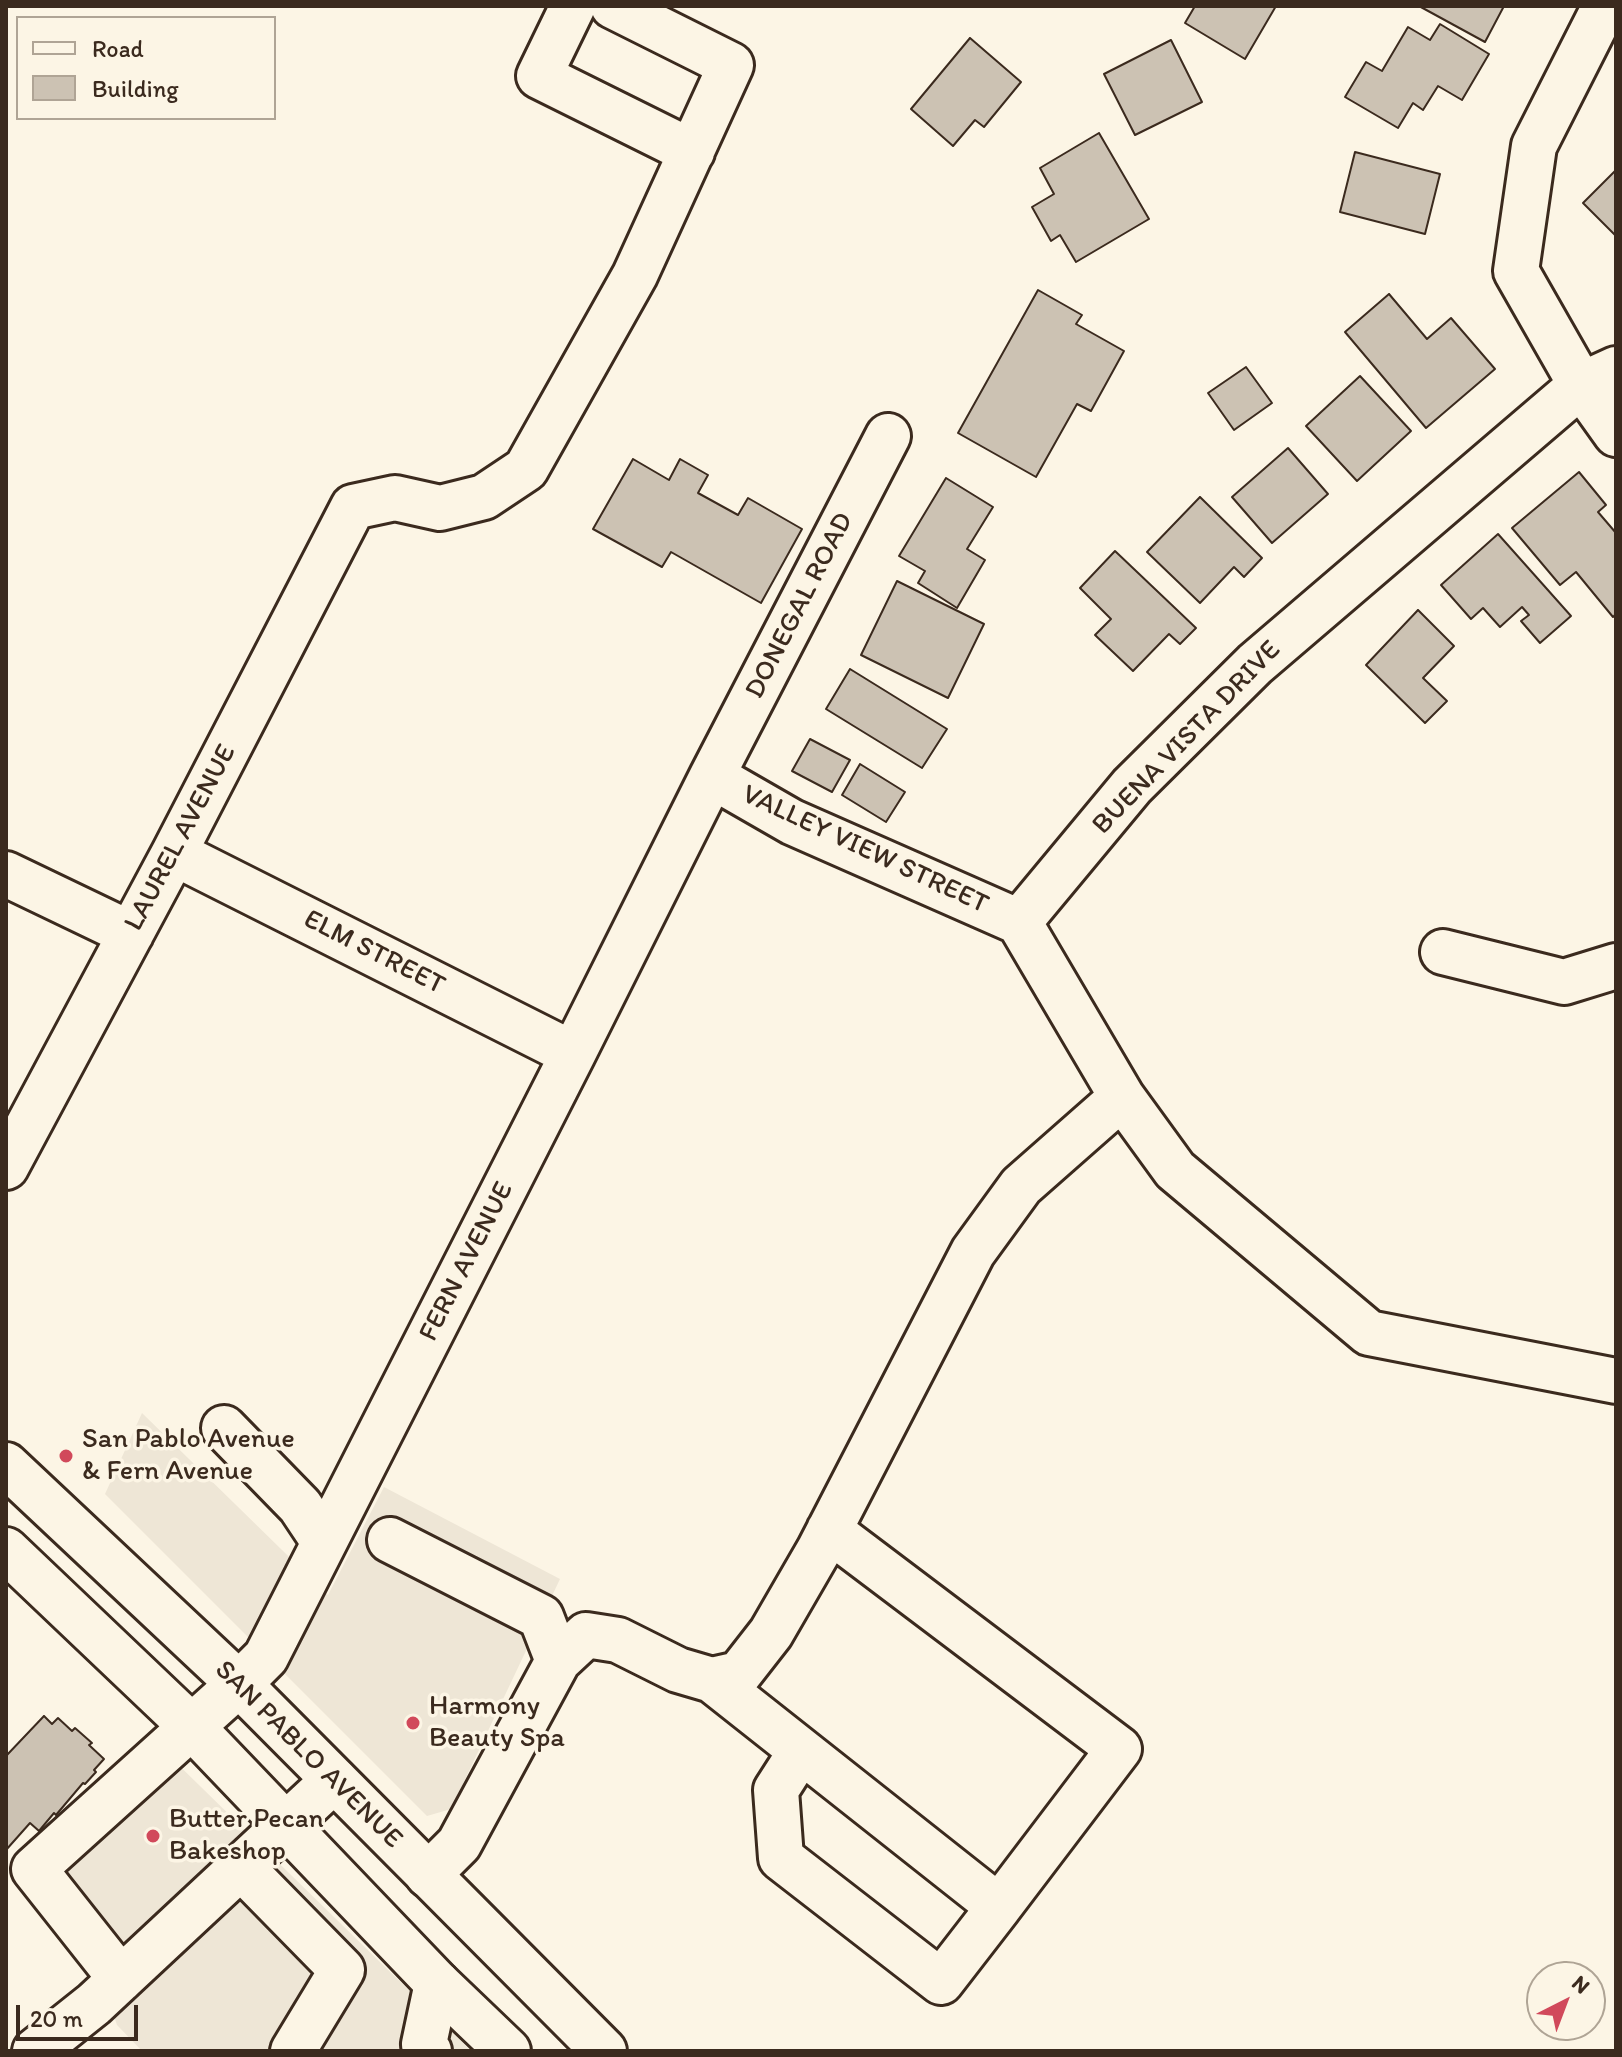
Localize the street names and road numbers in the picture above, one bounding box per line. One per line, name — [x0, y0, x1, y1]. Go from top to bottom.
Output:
street label: DONEGAL ROAD — [739, 508, 861, 704]
street label: BUENA VISTA DRIVE — [1086, 634, 1288, 842]
street label: LAUREL AVENUE — [118, 739, 244, 937]
street label: VALLEY VIEW STREET — [736, 778, 994, 922]
street label: ELM STREET — [298, 903, 450, 1003]
street label: FERN AVENUE — [412, 1177, 522, 1347]
street label: SAN PABLO AVENUE — [207, 1654, 409, 1856]

